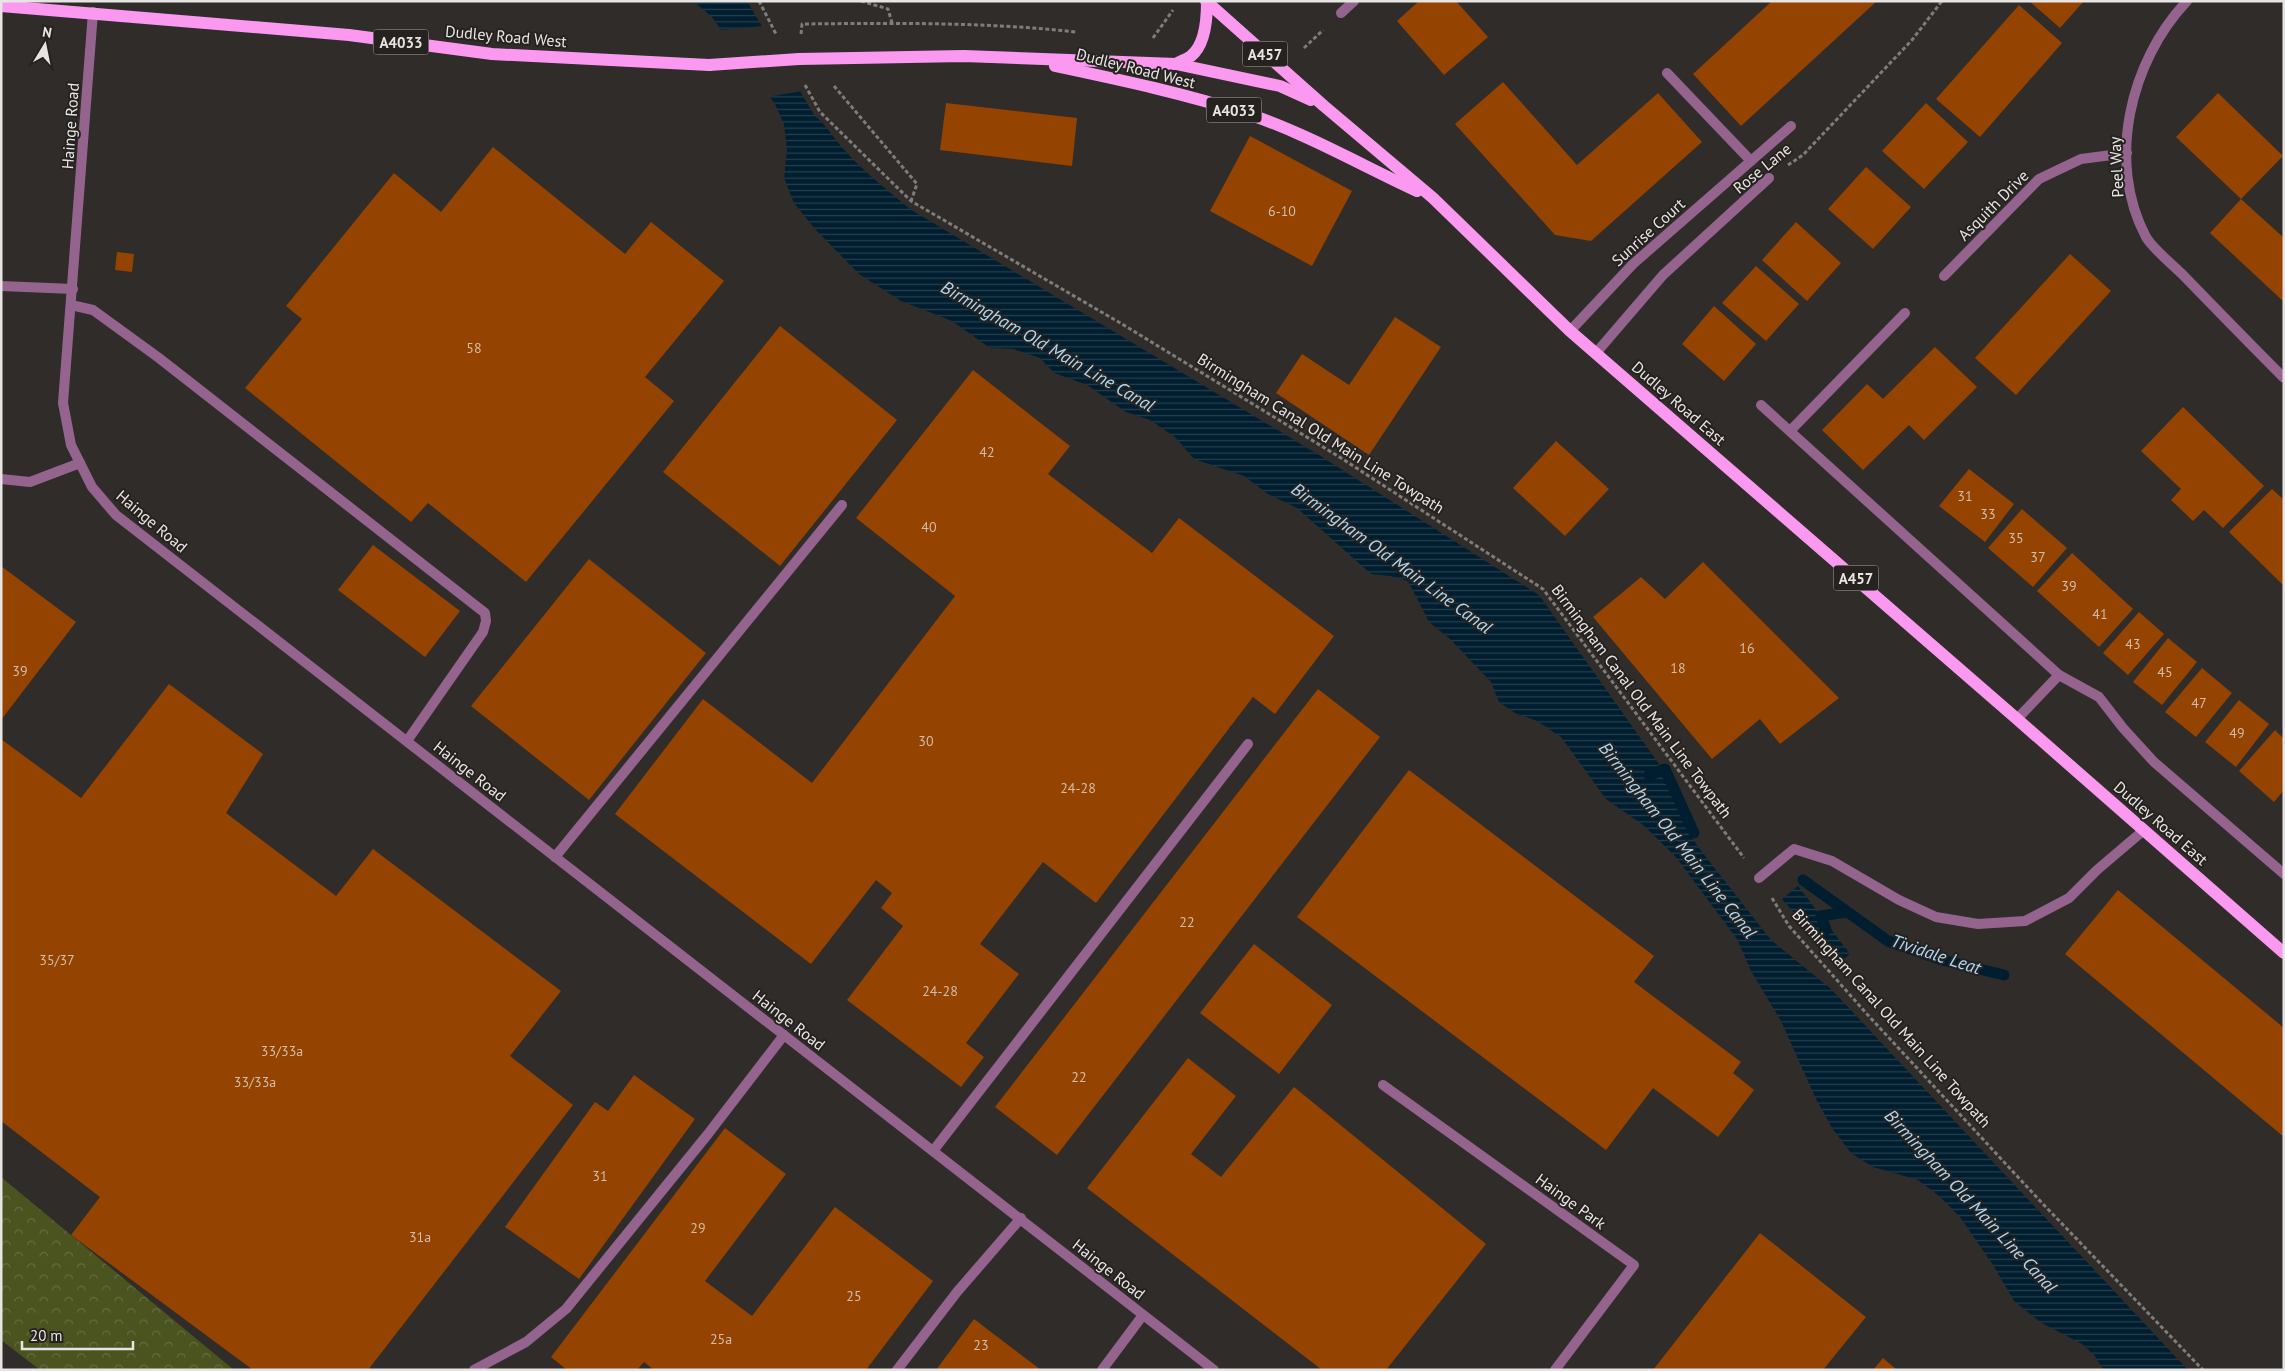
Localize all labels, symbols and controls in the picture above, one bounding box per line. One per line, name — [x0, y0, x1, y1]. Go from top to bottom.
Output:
north arrow — [20, 20, 70, 70]
street label: Dudley Road West — [444, 21, 568, 51]
text: N — [41, 23, 53, 42]
road number: A4033 — [374, 30, 428, 54]
road number: A457 — [1242, 42, 1288, 66]
street label: Dudley Road West — [1074, 44, 1198, 93]
street label: Hainge Road — [57, 82, 83, 170]
road number: A4033 — [1206, 98, 1262, 122]
street label: Peel Way — [2104, 135, 2128, 198]
street label: Rose Lane — [1729, 138, 1795, 198]
street label: Asquith Drive — [1953, 165, 2033, 245]
street label: Sunrise Court — [1607, 193, 1689, 270]
house number: 6-10 — [1268, 202, 1296, 220]
water label: Birmingham Old Main Line Canal — [937, 275, 1159, 417]
house number: 58 — [466, 339, 482, 357]
street label: Birmingham Canal Old Main Line Towpath — [1194, 348, 1448, 518]
street label: Dudley Road East — [1628, 357, 1731, 450]
house number: 42 — [979, 443, 995, 461]
water label: Birmingham Old Main Line Canal — [1287, 477, 1497, 639]
street label: Hainge Road — [112, 486, 192, 556]
house number: 31 — [1957, 487, 1973, 505]
house number: 33 — [1980, 505, 1996, 523]
house number: 40 — [921, 518, 937, 536]
house number: 35 — [2008, 529, 2024, 547]
house number: 37 — [2030, 548, 2046, 566]
road number: A457 — [1834, 566, 1878, 590]
house number: 39 — [2061, 577, 2077, 595]
street label: Birmingham Canal Old Main Line Towpath — [1548, 580, 1736, 822]
house number: 41 — [2092, 605, 2108, 623]
house number: 43 — [2125, 635, 2141, 653]
house number: 16 — [1739, 639, 1755, 657]
house number: 18 — [1670, 659, 1686, 677]
house number: 39 — [12, 662, 28, 680]
house number: 45 — [2157, 663, 2173, 681]
house number: 47 — [2191, 694, 2207, 712]
house number: 49 — [2229, 724, 2245, 742]
house number: 30 — [918, 732, 934, 750]
street label: Hainge Road — [430, 736, 510, 806]
water label: Birmingham Old Main Line Canal — [1594, 737, 1762, 943]
street label: Dudley Road East — [2110, 777, 2213, 870]
house number: 24-28 — [1060, 779, 1096, 797]
street label: Birmingham Canal Old Main Line Towpath — [1788, 904, 1996, 1132]
house number: 22 — [1179, 913, 1195, 931]
water label: Tividale Leat — [1888, 929, 1985, 980]
house number: 35/37 — [39, 951, 75, 969]
house number: 24-28 — [922, 982, 958, 1000]
street label: Hainge Road — [749, 985, 829, 1055]
house number: 33/33a — [261, 1042, 303, 1060]
house number: 22 — [1071, 1068, 1087, 1086]
house number: 33/33a — [234, 1073, 276, 1091]
water label: Birmingham Old Main Line Canal — [1880, 1104, 2062, 1298]
house number: 31 — [592, 1167, 608, 1185]
street label: Hainge Park — [1532, 1169, 1610, 1233]
house number: 29 — [690, 1219, 706, 1237]
house number: 31a — [409, 1228, 431, 1246]
street label: Hainge Road — [1069, 1234, 1149, 1304]
house number: 25 — [846, 1287, 862, 1305]
scale bar — [22, 1318, 134, 1350]
text: 20 m — [30, 1326, 63, 1345]
house number: 25a — [710, 1330, 732, 1348]
house number: 23 — [973, 1336, 989, 1354]

